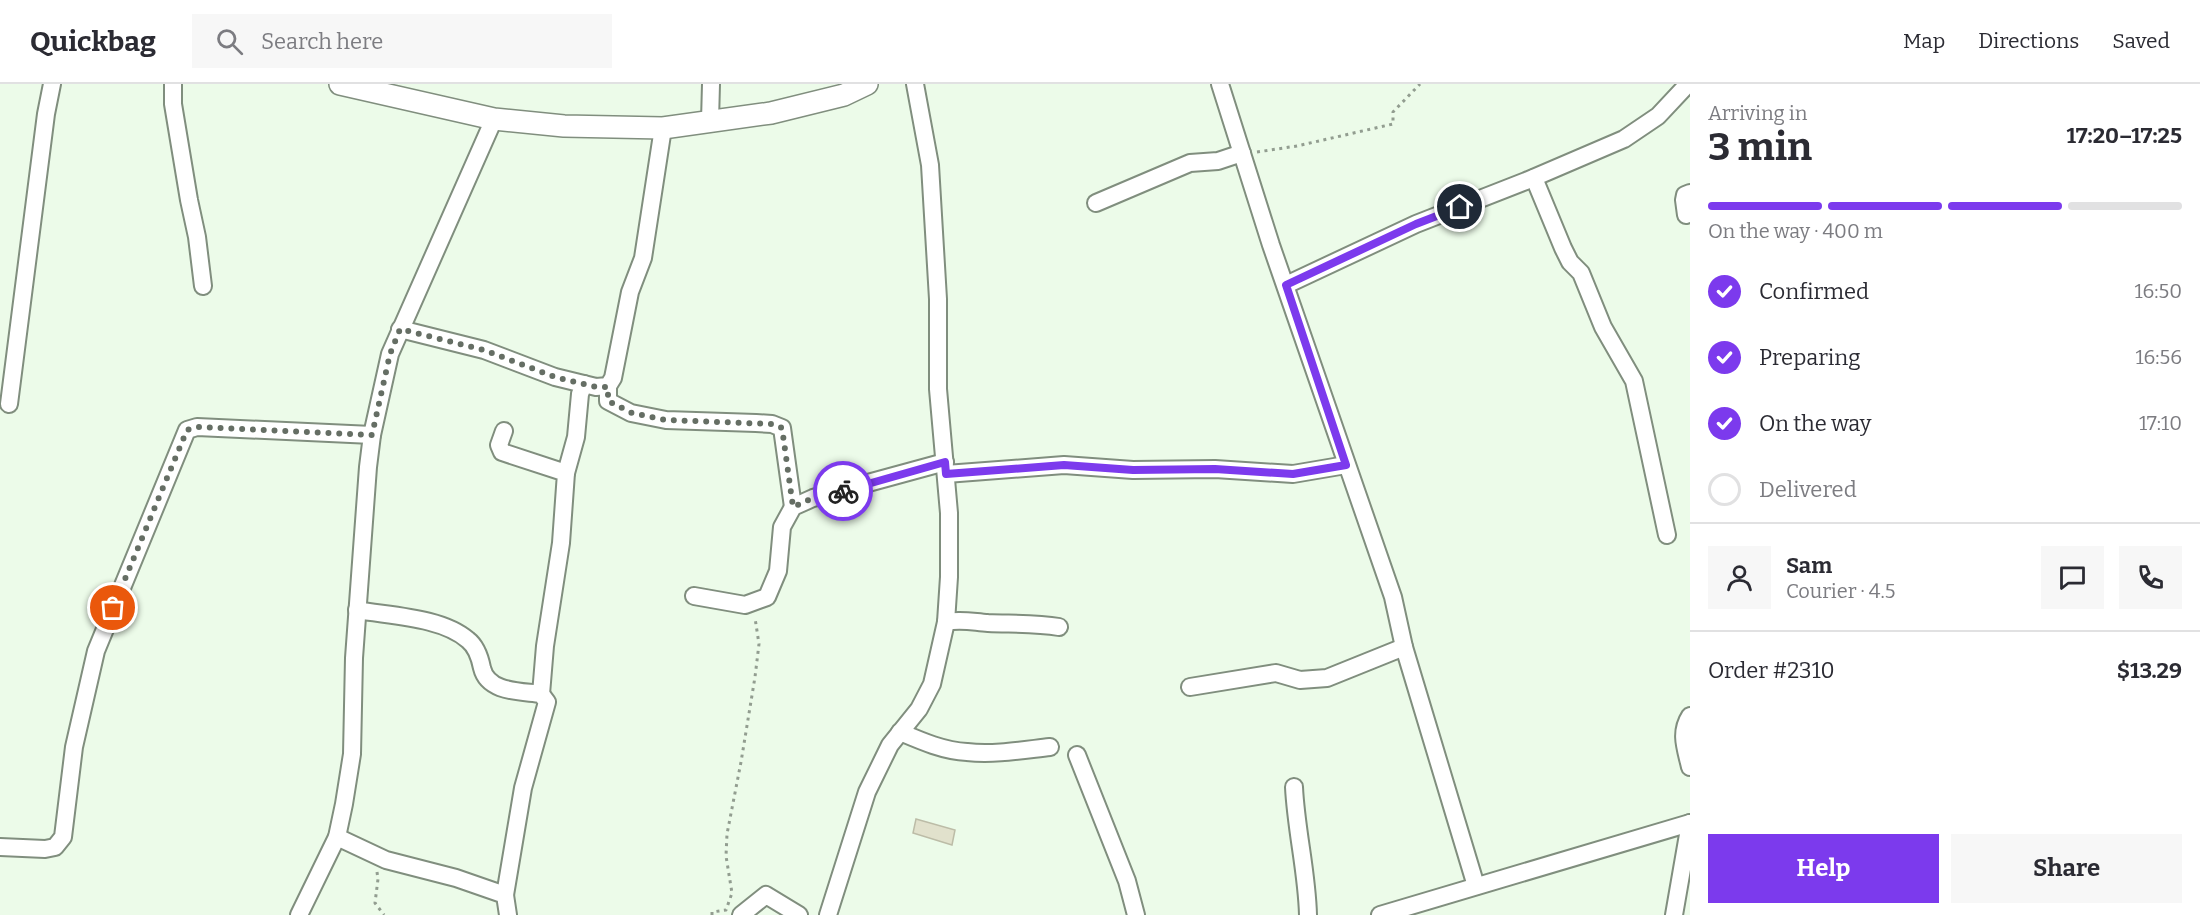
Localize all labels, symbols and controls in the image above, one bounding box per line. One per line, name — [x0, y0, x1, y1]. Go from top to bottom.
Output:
search box — [192, 14, 612, 68]
text: Quickbag — [30, 25, 156, 58]
icon: search — [213, 25, 246, 58]
text: Search here — [261, 28, 383, 55]
text: Map — [1903, 28, 1945, 54]
text: Directions — [1978, 28, 2079, 54]
text: Saved — [2112, 28, 2170, 54]
text: Arriving in — [1708, 101, 1807, 125]
text: 17:20–17:25 — [2066, 122, 2182, 149]
text: 3 min — [1708, 124, 1812, 170]
pin — [1434, 181, 1485, 232]
icon: home — [1443, 190, 1476, 223]
text: On the way · 400 m — [1708, 219, 1883, 243]
icon: check — [1708, 275, 1741, 308]
text: Confirmed — [1759, 278, 1869, 305]
text: 16:50 — [2134, 279, 2182, 303]
icon: check — [1708, 341, 1741, 374]
text: Preparing — [1759, 344, 1861, 371]
text: 16:56 — [2136, 345, 2182, 369]
icon: check — [1708, 407, 1741, 440]
text: On the way — [1759, 410, 1871, 437]
text: 17:10 — [2139, 411, 2182, 435]
courier — [813, 461, 873, 521]
icon: bike — [827, 475, 860, 508]
text: Delivered — [1759, 476, 1857, 503]
button: person — [1708, 546, 1771, 609]
button: chat — [2041, 546, 2104, 609]
button: phone — [2119, 546, 2182, 609]
text: Sam — [1786, 552, 1832, 579]
text: Courier · 4.5 — [1786, 579, 1895, 603]
pin — [87, 582, 138, 633]
icon: bag — [96, 591, 129, 624]
text: Order #2310 — [1708, 657, 1835, 684]
text: $13.29 — [2117, 657, 2182, 684]
button: Help — [1708, 834, 1939, 903]
button: Share — [1951, 834, 2182, 903]

